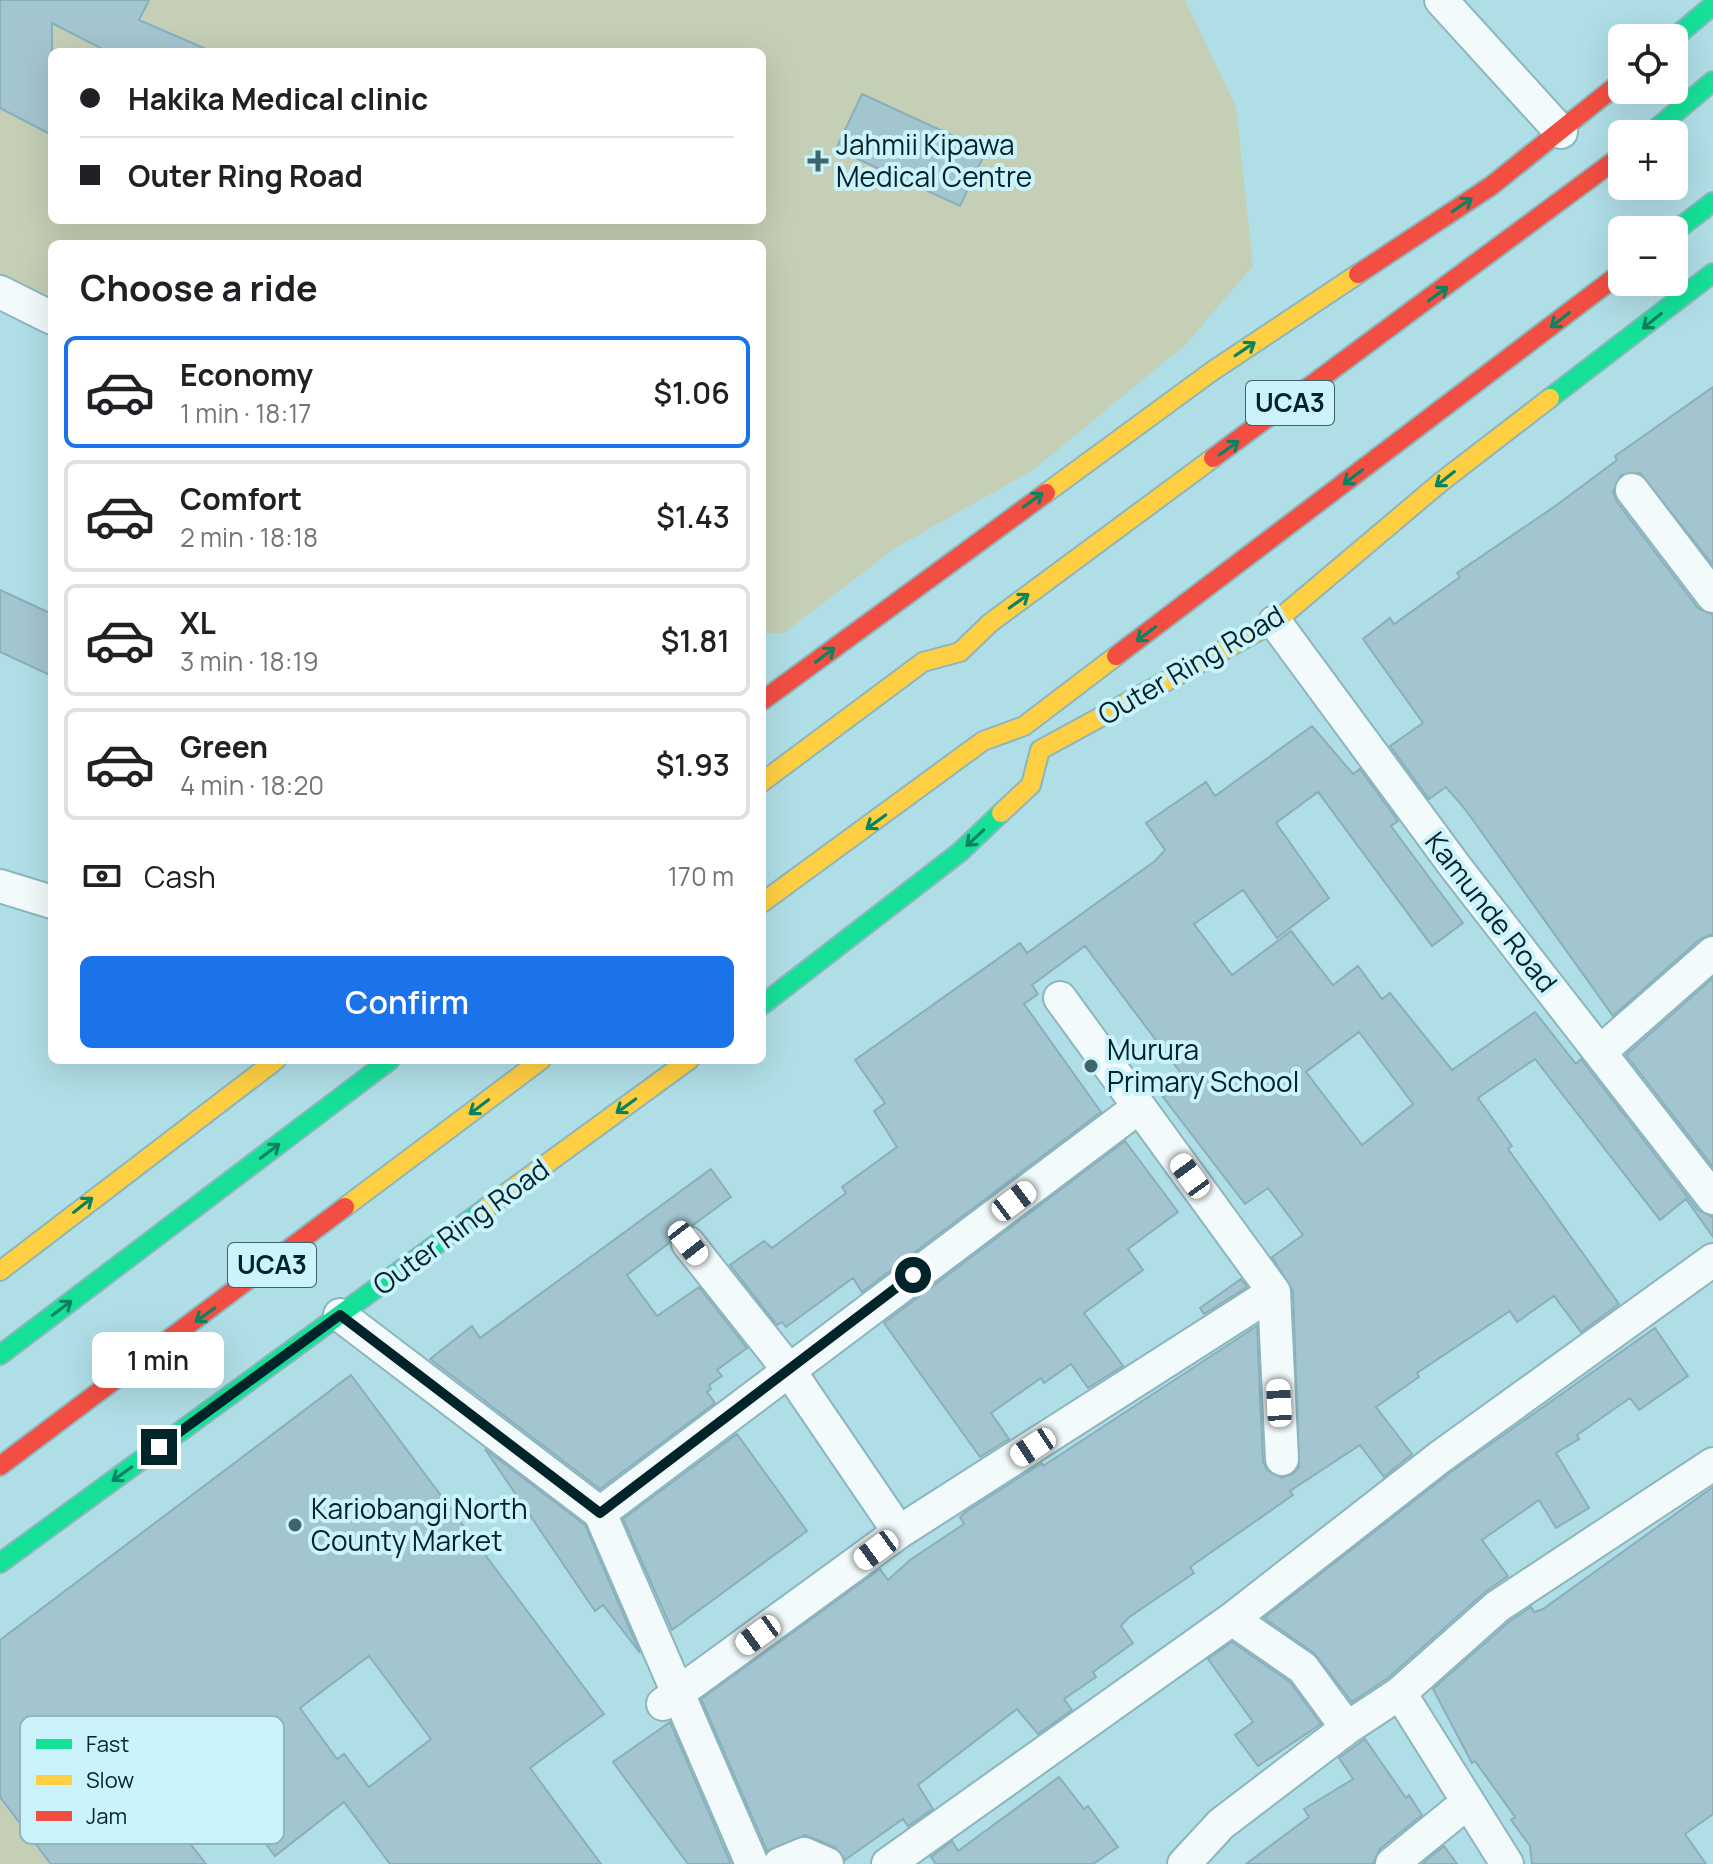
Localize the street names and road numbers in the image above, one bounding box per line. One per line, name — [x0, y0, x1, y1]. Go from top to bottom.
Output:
road number: UCA3 — [1246, 381, 1334, 425]
street label: Outer Ring Road — [1091, 595, 1290, 733]
street label: Kamunde Road — [1417, 823, 1566, 1000]
street label: Outer Ring Road — [365, 1149, 556, 1303]
road number: UCA3 — [228, 1243, 316, 1287]

